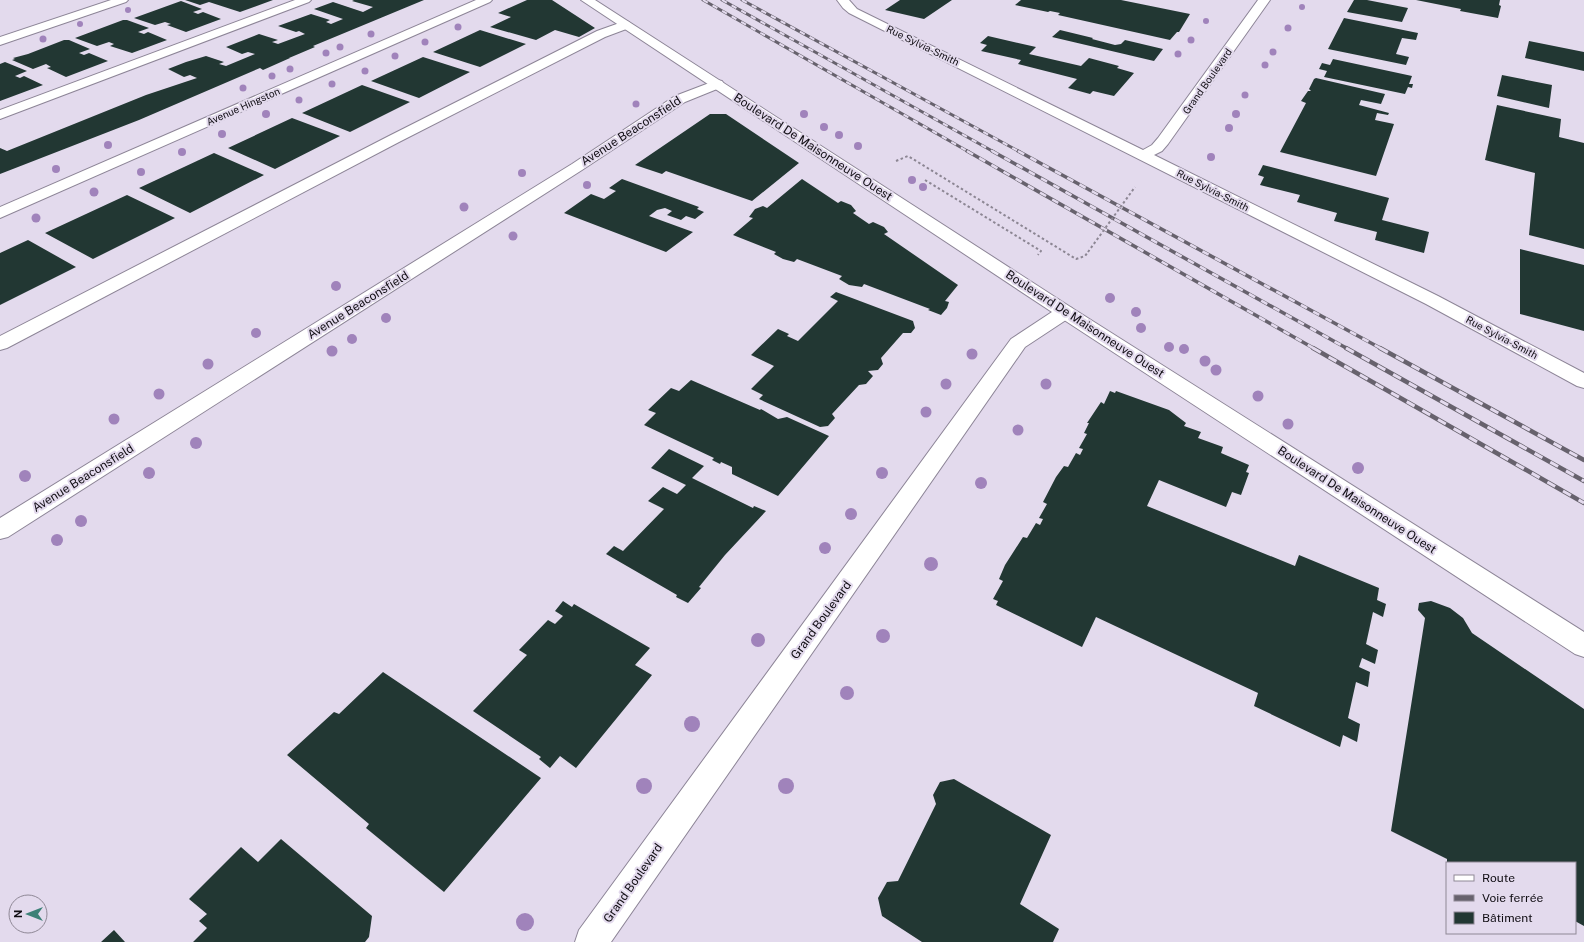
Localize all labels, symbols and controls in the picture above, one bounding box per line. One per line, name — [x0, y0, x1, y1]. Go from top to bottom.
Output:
street label: Rue Sylvia-Smith — [885, 22, 962, 68]
street label: Grand Boulevard — [1180, 46, 1234, 116]
street label: Avenue Hingston — [205, 84, 282, 128]
street label: Boulevard De Maisonneuve Ouest — [731, 90, 895, 204]
street label: Avenue Beaconsfield — [578, 93, 684, 169]
street label: Rue Sylvia-Smith — [1175, 167, 1251, 214]
street label: Boulevard De Maisonneuve Ouest — [1003, 267, 1167, 381]
street label: Avenue Beaconsfield — [305, 268, 411, 342]
street label: Rue Sylvia-Smith — [1464, 313, 1540, 361]
street label: Avenue Beaconsfield — [30, 441, 136, 515]
street label: Boulevard De Maisonneuve Ouest — [1275, 443, 1439, 557]
street label: Grand Boulevard — [788, 578, 854, 662]
street label: Grand Boulevard — [601, 841, 665, 925]
legend — [1446, 862, 1576, 934]
text: Route — [1482, 871, 1515, 885]
text: Voie ferrée — [1482, 891, 1543, 905]
north arrow — [8, 894, 48, 934]
text: N — [12, 910, 24, 918]
text: Bâtiment — [1482, 911, 1533, 925]

